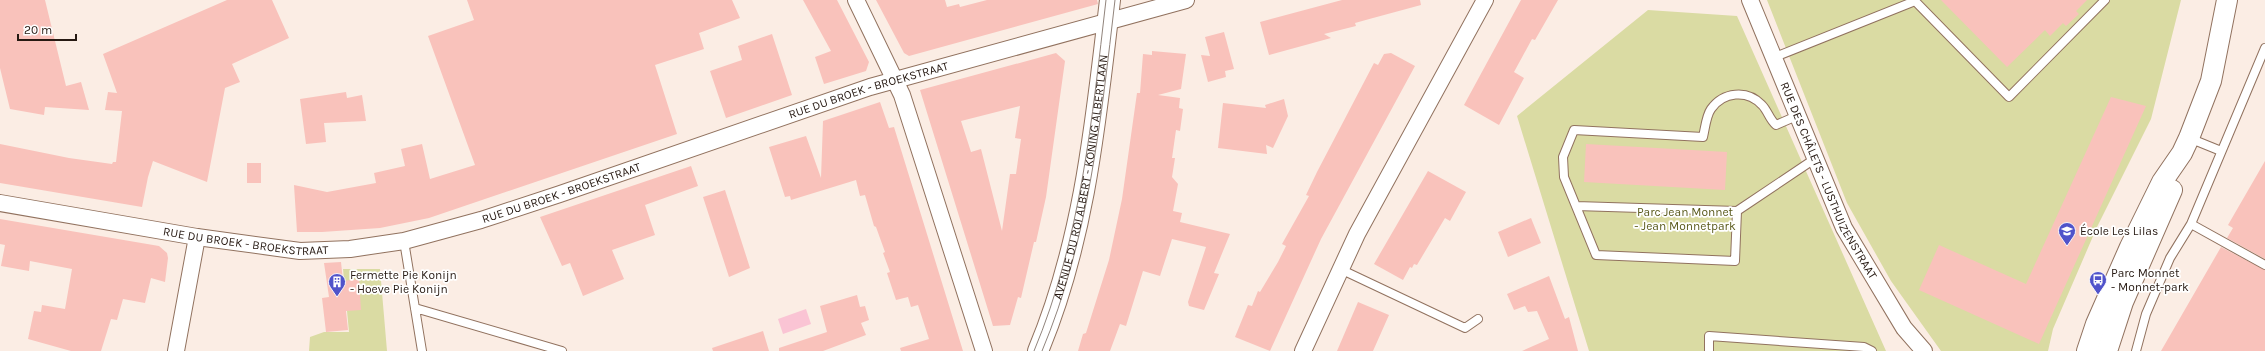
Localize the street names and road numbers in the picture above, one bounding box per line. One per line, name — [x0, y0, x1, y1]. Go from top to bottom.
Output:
street label: AVENUE DU ROI ALBERT - KONING ALBERTLAAN — [1051, 54, 1111, 301]
street label: RUE DU BROEK - BROEKSTRAAT — [787, 59, 950, 122]
street label: RUE DES CHÂLETS - LUSTHUIZENSTRAAT — [1778, 80, 1880, 281]
street label: RUE DU BROEK - BROEKSTRAAT — [480, 160, 642, 226]
street label: RUE DU BROEK - BROEKSTRAAT — [162, 224, 329, 258]

